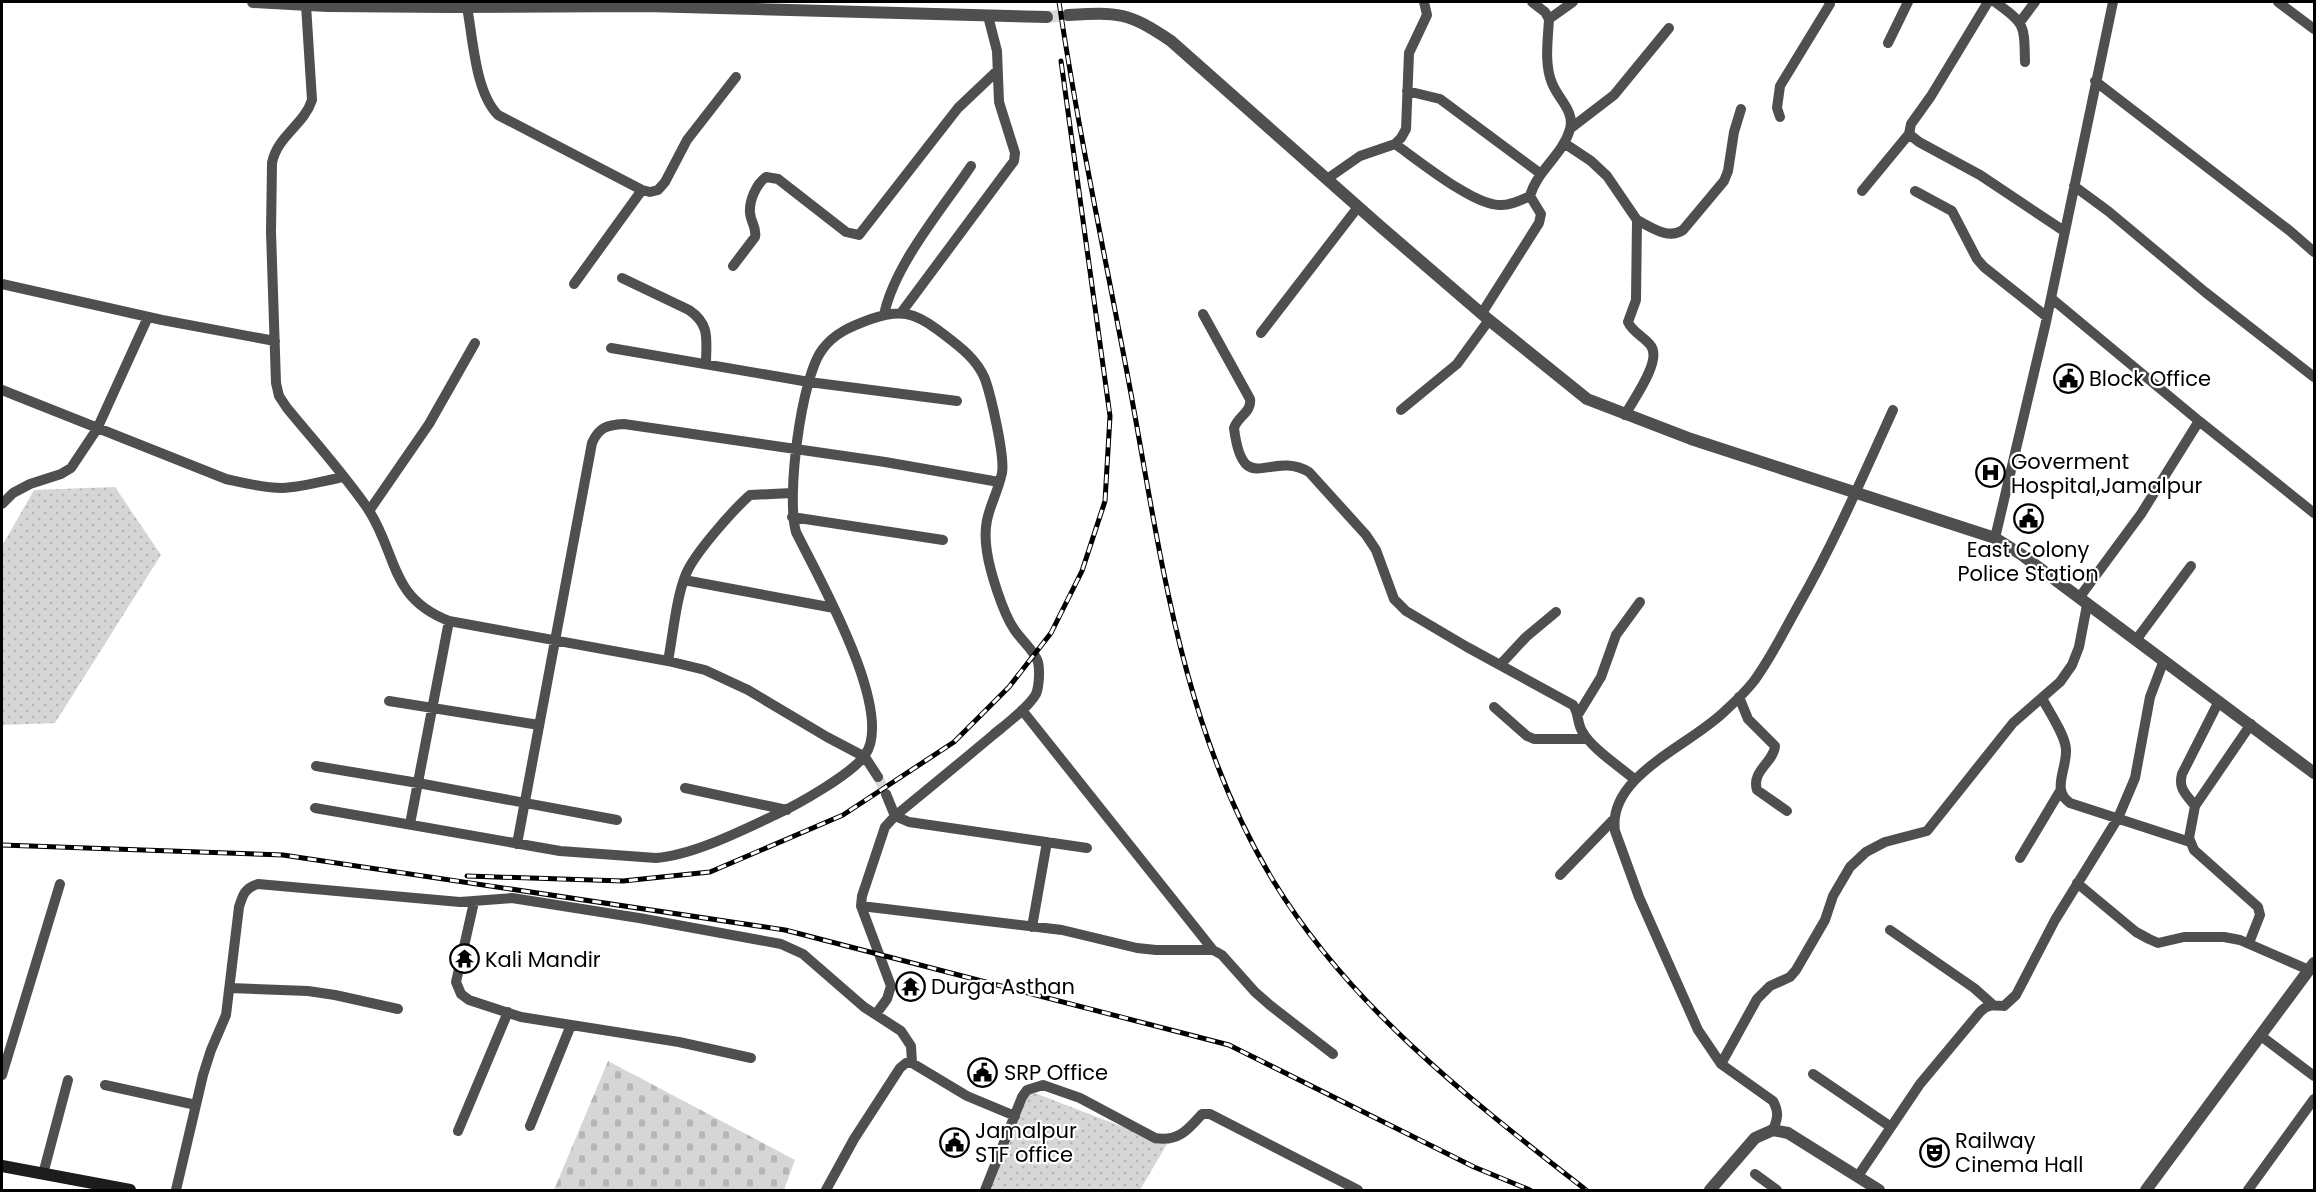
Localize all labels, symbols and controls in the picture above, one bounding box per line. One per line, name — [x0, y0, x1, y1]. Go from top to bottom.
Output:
public building icon: Block Office — [2052, 362, 2084, 394]
place label: Block Office — [2089, 364, 2211, 393]
place label: Goverment Hospital,Jamalpur — [2011, 447, 2202, 500]
hospital icon: Goverment Hospital,Jamalpur — [1974, 457, 2006, 489]
public building icon: East Colony Police Station — [2012, 502, 2044, 534]
place label: East Colony Police Station — [1957, 535, 2099, 588]
temple icon: Kali Mandir — [448, 943, 480, 975]
place label: Kali Mandir — [485, 945, 601, 974]
temple icon: Durga Asthan — [894, 970, 926, 1002]
place label: Durga Asthan — [931, 972, 1075, 1001]
public building icon: SRP Office — [967, 1056, 999, 1088]
place label: SRP Office — [1004, 1058, 1108, 1087]
place label: Jamalpur STF office — [975, 1116, 1077, 1169]
public building icon: Jamalpur STF office — [938, 1126, 970, 1158]
place label: Railway Cinema Hall — [1955, 1126, 2083, 1179]
theatre icon: Railway Cinema Hall — [1918, 1136, 1950, 1168]

